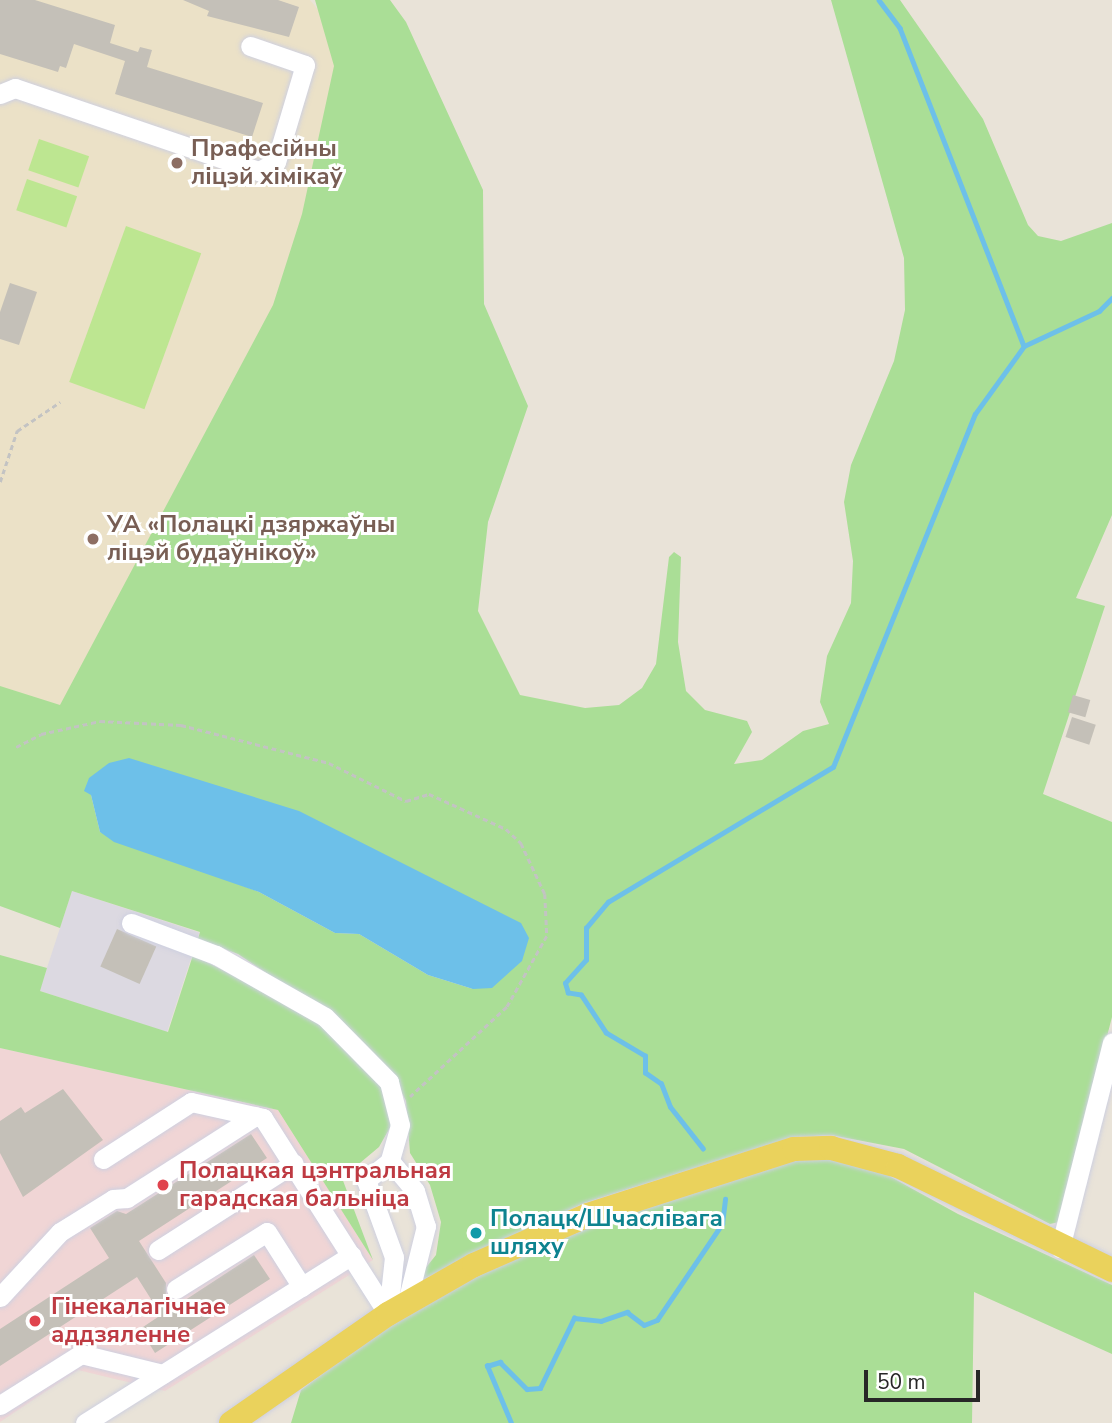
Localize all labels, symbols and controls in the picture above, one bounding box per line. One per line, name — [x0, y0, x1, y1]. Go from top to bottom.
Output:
place label: Прафесійны ліцэй хімікаў — [191, 135, 343, 191]
marker: Прафесійны ліцэй хімікаў — [169, 155, 185, 171]
place label: УА «Полацкі дзяржаўны ліцэй будаўнікоў» — [107, 511, 395, 567]
marker: УА «Полацкі дзяржаўны ліцэй будаўнікоў» — [85, 531, 101, 547]
place label: Полацкая цэнтральная гарадская бальніца — [179, 1157, 451, 1213]
marker: Полацкая цэнтральная гарадская бальніца — [153, 1175, 173, 1195]
place label: Полацк/Шчаслівага шляху — [490, 1205, 723, 1261]
marker: Полацк/Шчаслівага шляху — [468, 1225, 484, 1241]
place label: Гінекалагічнае аддзяленне — [51, 1293, 226, 1349]
marker: Гінекалагічнае аддзяленне — [25, 1311, 45, 1331]
scale bar — [867, 1356, 982, 1400]
text: 50 m — [877, 1368, 926, 1396]

